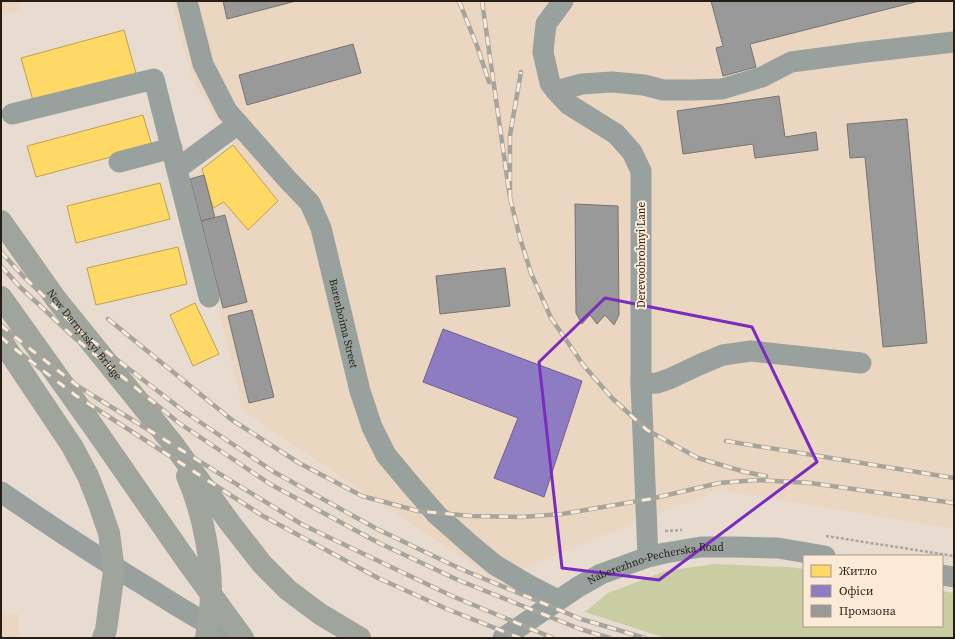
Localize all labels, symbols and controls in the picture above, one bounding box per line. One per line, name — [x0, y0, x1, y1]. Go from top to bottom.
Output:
street label: Derevoobrobnyi Lane — [634, 202, 649, 308]
street label: Barenboima Street — [325, 277, 361, 370]
street label: New Darnytskyi Bridge — [43, 286, 126, 384]
street label: Naberezhno-Pecherska Road — [585, 540, 724, 588]
legend — [803, 555, 943, 627]
text: Житло — [839, 563, 877, 579]
text: Офіси — [839, 583, 874, 599]
text: Промзона — [839, 603, 897, 619]

